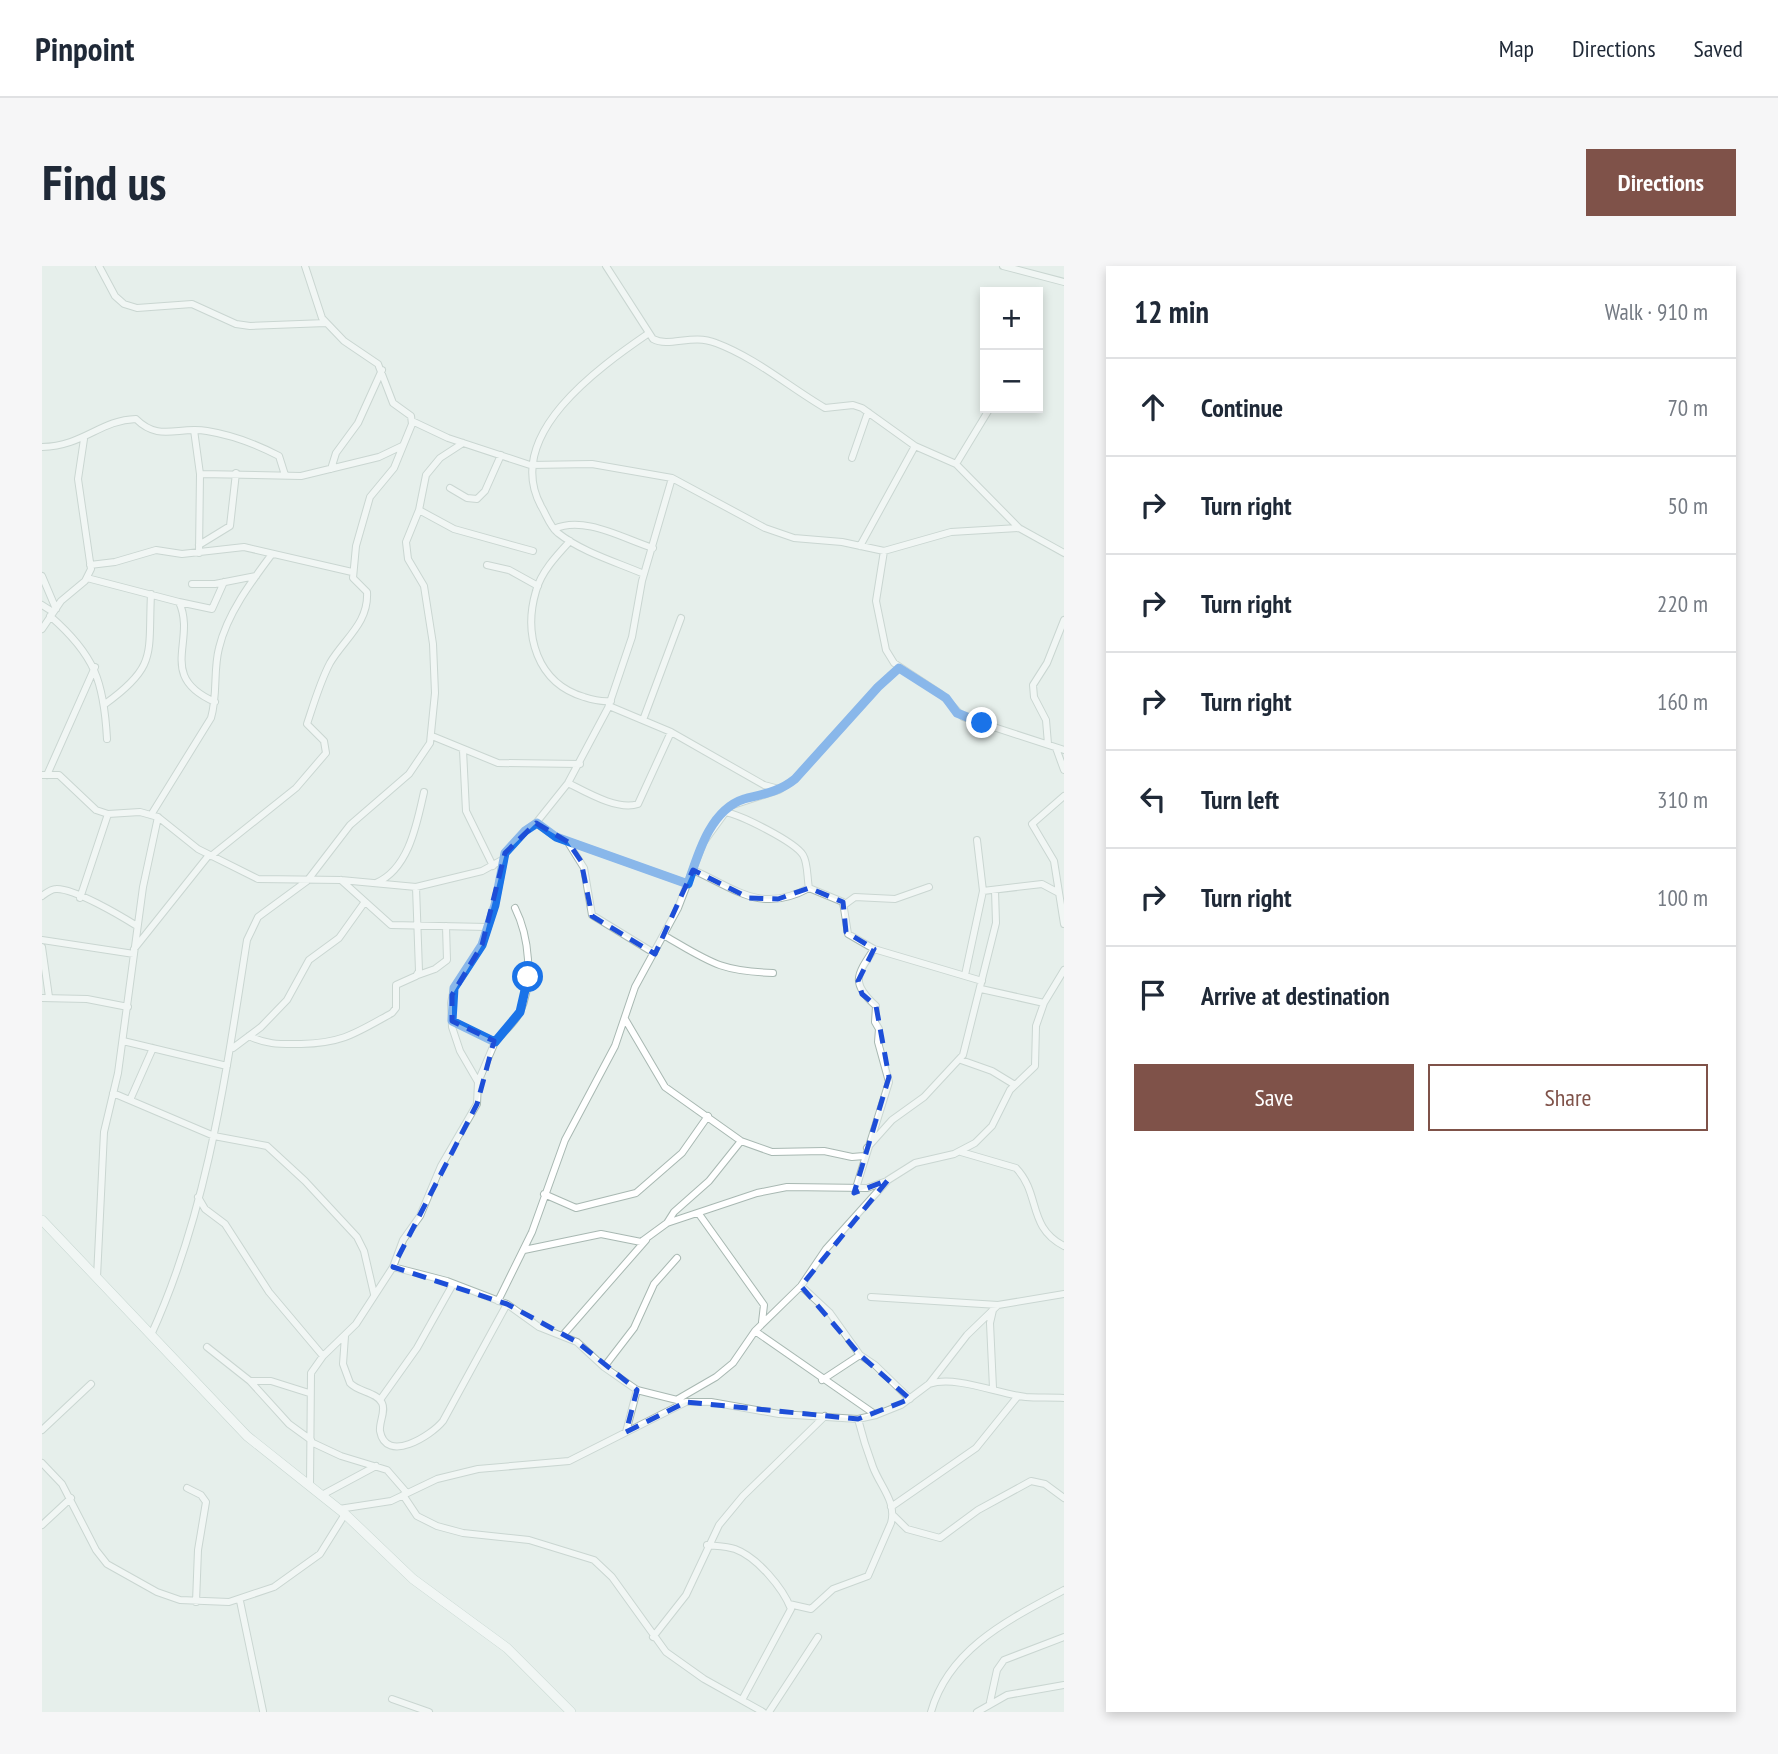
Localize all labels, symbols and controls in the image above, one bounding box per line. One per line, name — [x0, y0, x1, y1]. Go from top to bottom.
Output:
text: Pinpoint — [35, 27, 134, 70]
text: Map — [1499, 33, 1534, 64]
text: Directions — [1572, 33, 1656, 64]
text: Saved — [1694, 33, 1743, 64]
button: Directions — [1586, 149, 1736, 216]
text: Find us — [42, 150, 166, 214]
map controls — [980, 287, 1043, 413]
button: + — [980, 287, 1043, 350]
text: 12 min — [1134, 292, 1209, 331]
text: Walk · 910 m — [1605, 297, 1708, 326]
button: − — [980, 350, 1043, 413]
icon: ahead — [1134, 388, 1172, 426]
text: Continue — [1201, 391, 1283, 424]
text: 70 m — [1667, 393, 1708, 422]
icon: right — [1134, 486, 1172, 524]
text: Turn right — [1201, 489, 1292, 522]
text: 50 m — [1667, 491, 1708, 520]
icon: right — [1134, 584, 1172, 622]
text: Turn right — [1201, 587, 1292, 620]
text: 220 m — [1657, 589, 1708, 618]
icon: right — [1134, 682, 1172, 720]
text: Turn right — [1201, 685, 1292, 718]
text: 160 m — [1657, 687, 1708, 716]
route end — [966, 707, 997, 738]
icon: left — [1134, 780, 1172, 818]
text: Turn left — [1201, 783, 1279, 816]
text: 310 m — [1657, 785, 1708, 814]
icon: right — [1134, 878, 1172, 916]
text: Turn right — [1201, 881, 1292, 914]
text: 100 m — [1657, 883, 1708, 912]
route start — [512, 961, 543, 992]
icon: arrive — [1134, 976, 1172, 1014]
text: Arrive at destination — [1201, 979, 1390, 1012]
button: Save — [1134, 1064, 1414, 1131]
button: Share — [1428, 1064, 1708, 1131]

